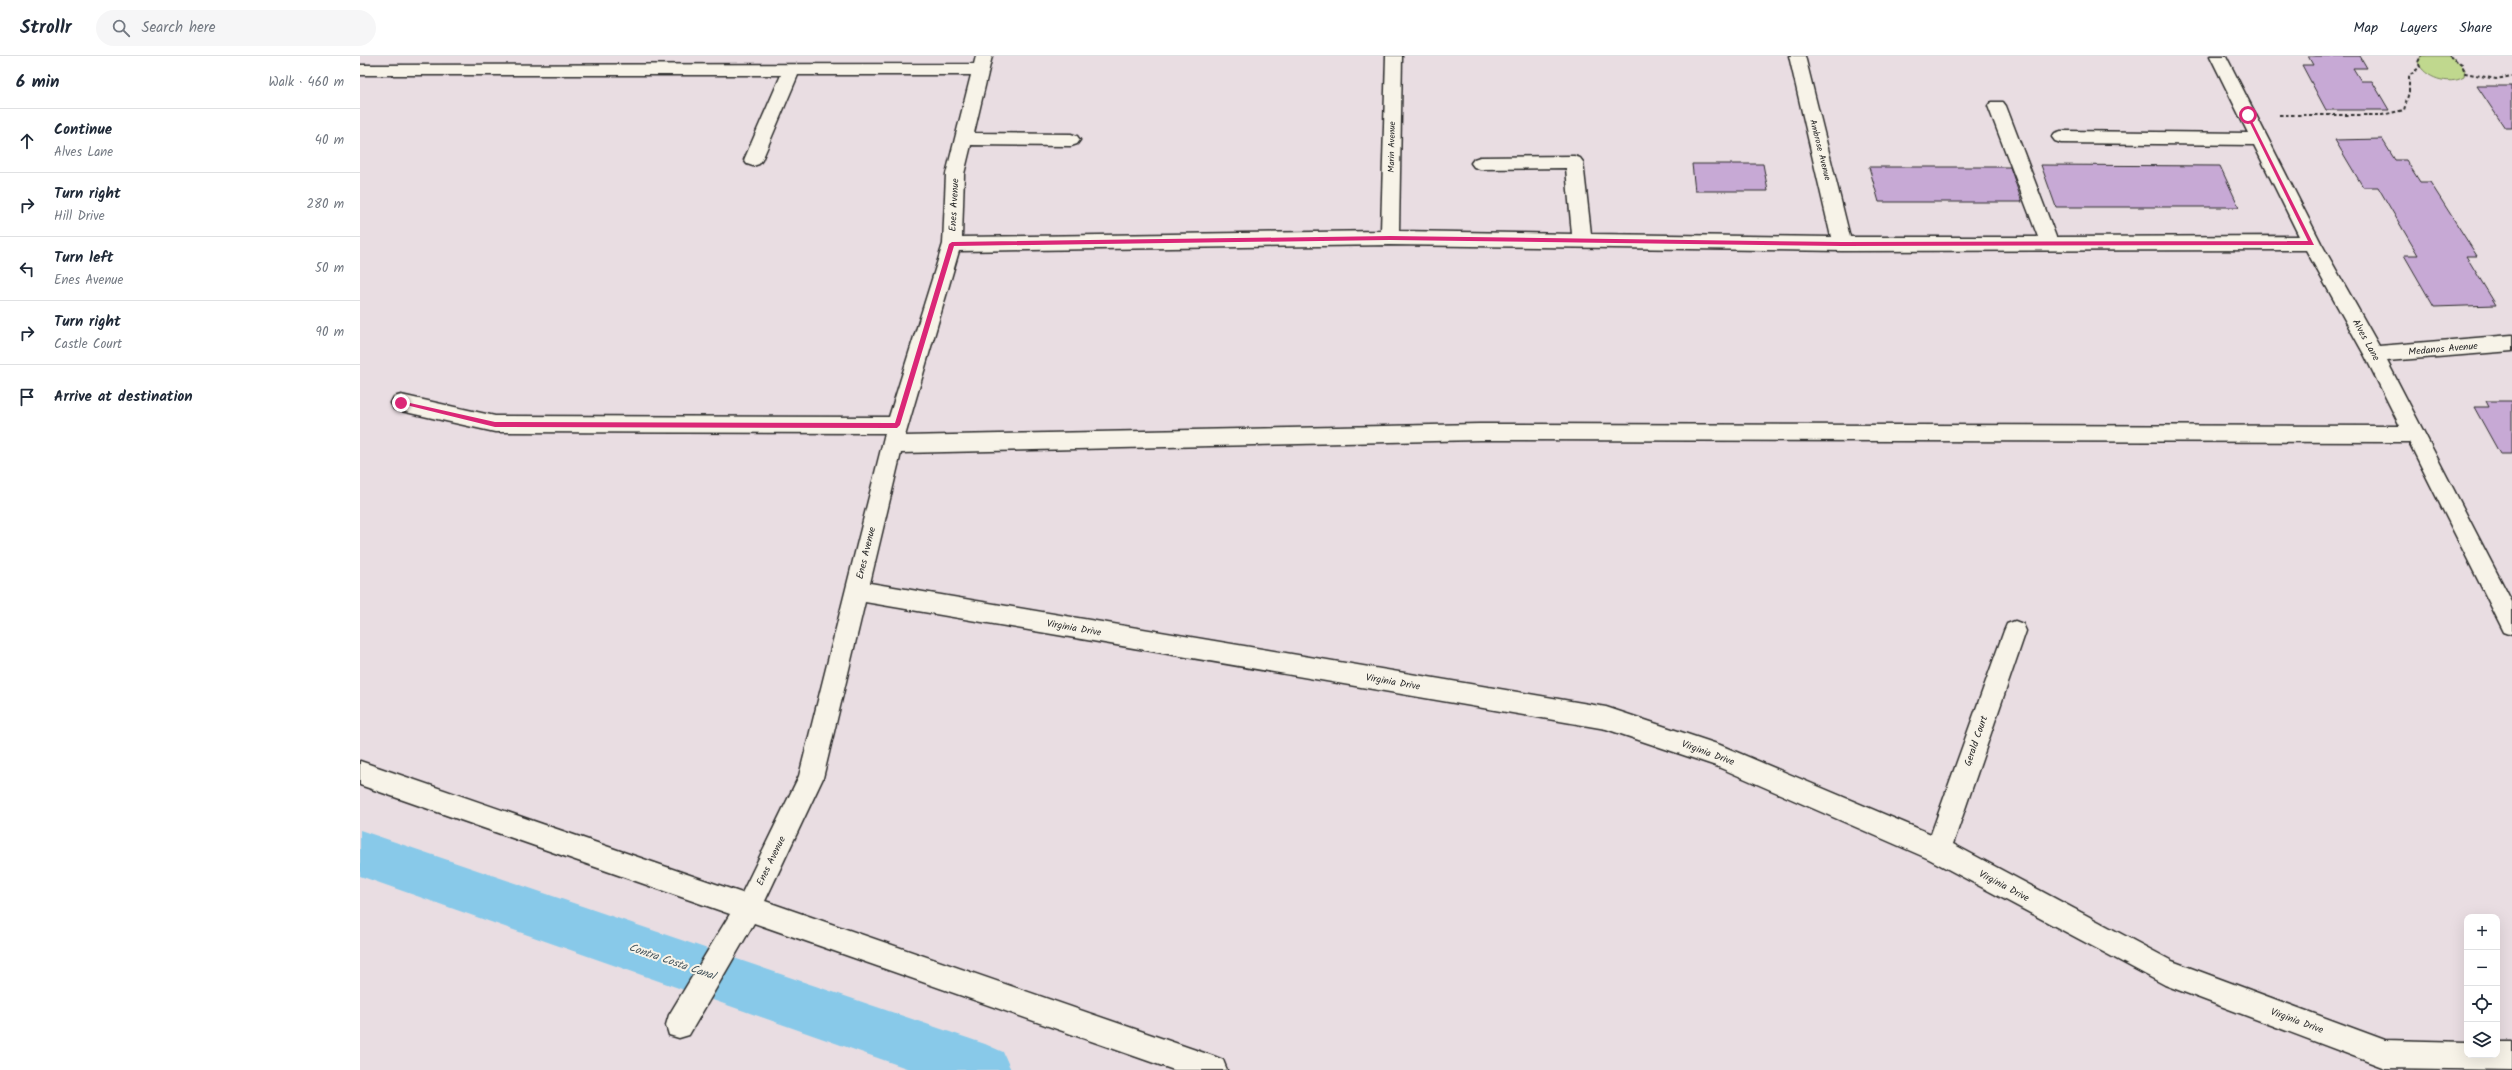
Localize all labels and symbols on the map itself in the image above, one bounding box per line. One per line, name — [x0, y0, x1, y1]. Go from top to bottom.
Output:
route start — [2239, 106, 2257, 124]
street label: Ambrose Avenue — [1805, 118, 1835, 182]
street label: Marin Avenue — [1384, 121, 1400, 173]
street label: Enes Avenue — [945, 177, 963, 232]
street label: Alves Lane — [2348, 316, 2384, 364]
street label: Medanos Avenue — [2408, 338, 2479, 360]
route end — [392, 394, 410, 412]
street label: Enes Avenue — [852, 525, 880, 581]
street label: Virginia Drive — [1045, 615, 1103, 641]
street label: Virginia Drive — [1364, 669, 1422, 695]
street label: Gerald Court — [1960, 713, 1992, 768]
street label: Virginia Drive — [1679, 736, 1737, 770]
street label: Enes Avenue — [752, 833, 790, 889]
street label: Virginia Drive — [1976, 866, 2033, 906]
water label: Contra Costa Canal — [626, 939, 720, 986]
street label: Virginia Drive — [2268, 1004, 2326, 1038]

